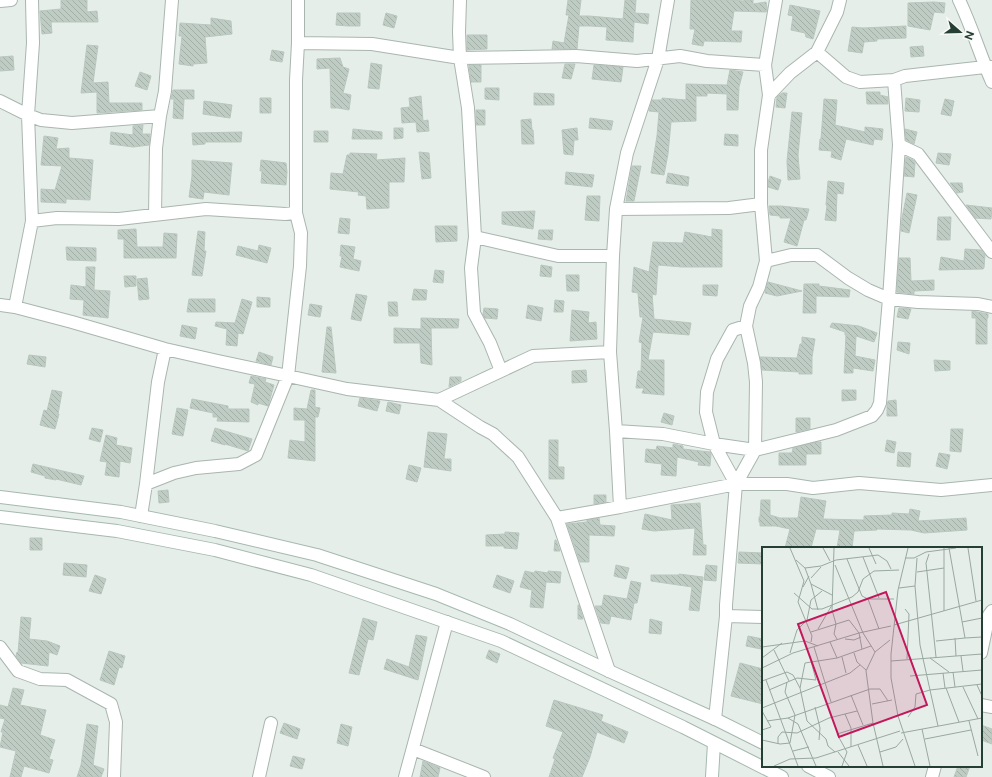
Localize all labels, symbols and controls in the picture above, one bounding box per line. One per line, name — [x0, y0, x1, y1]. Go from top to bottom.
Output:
north arrow — [940, 12, 980, 52]
text: N — [962, 29, 977, 42]
inset map — [762, 547, 982, 767]

